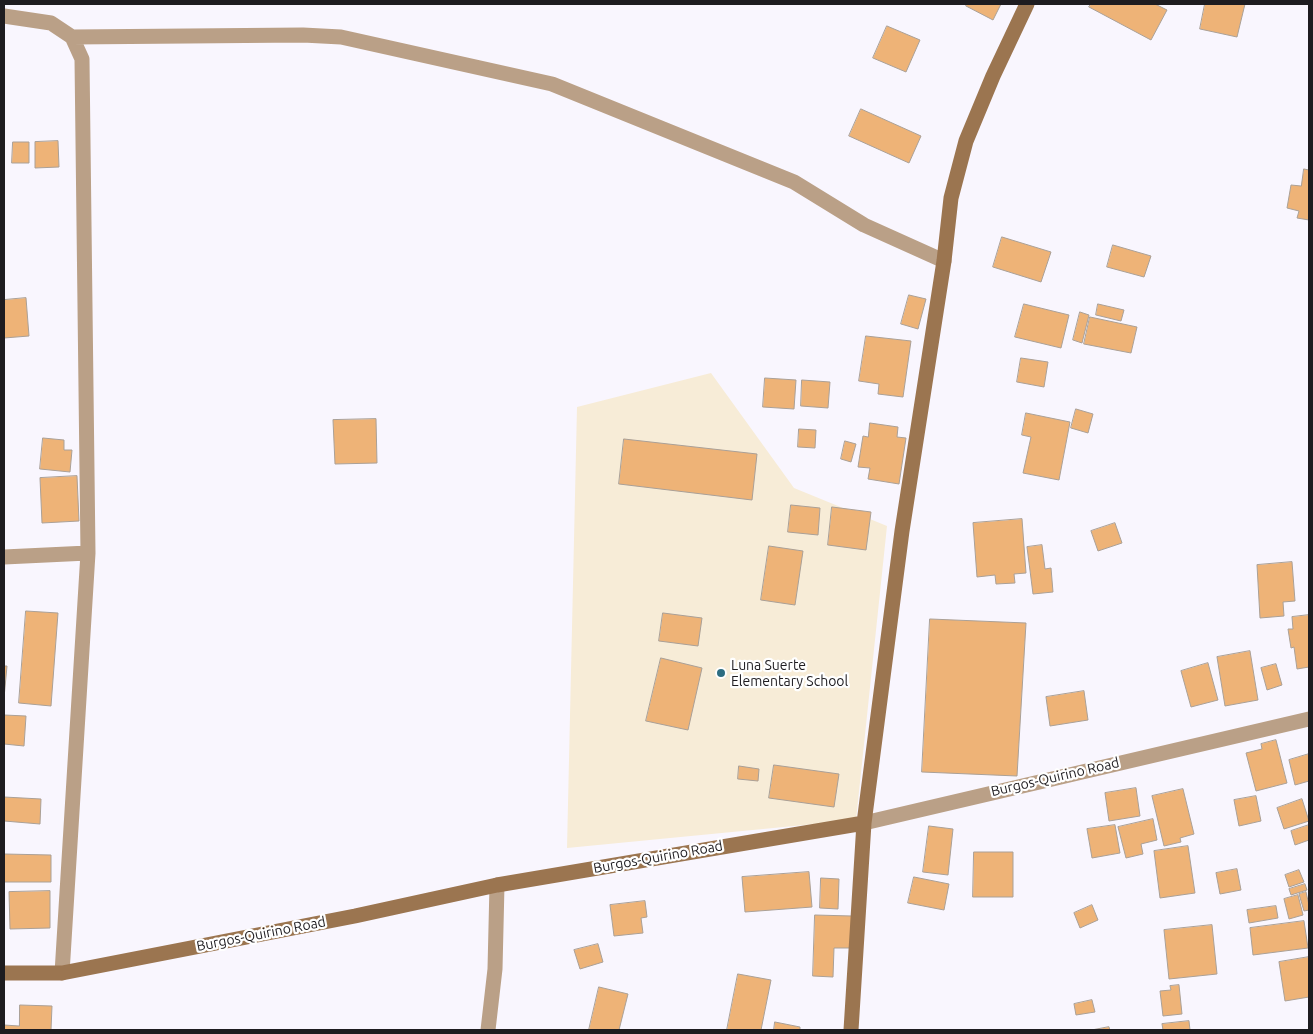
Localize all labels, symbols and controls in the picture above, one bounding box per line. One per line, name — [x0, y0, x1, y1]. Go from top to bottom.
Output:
place label: Luna Suerte Elementary School — [731, 657, 848, 690]
marker: Luna Suerte Elementary School — [715, 667, 727, 679]
street label: Burgos-Quirino Road — [989, 754, 1121, 800]
street label: Burgos-Quirino Road — [592, 837, 724, 877]
street label: Burgos-Quirino Road — [195, 913, 327, 955]

